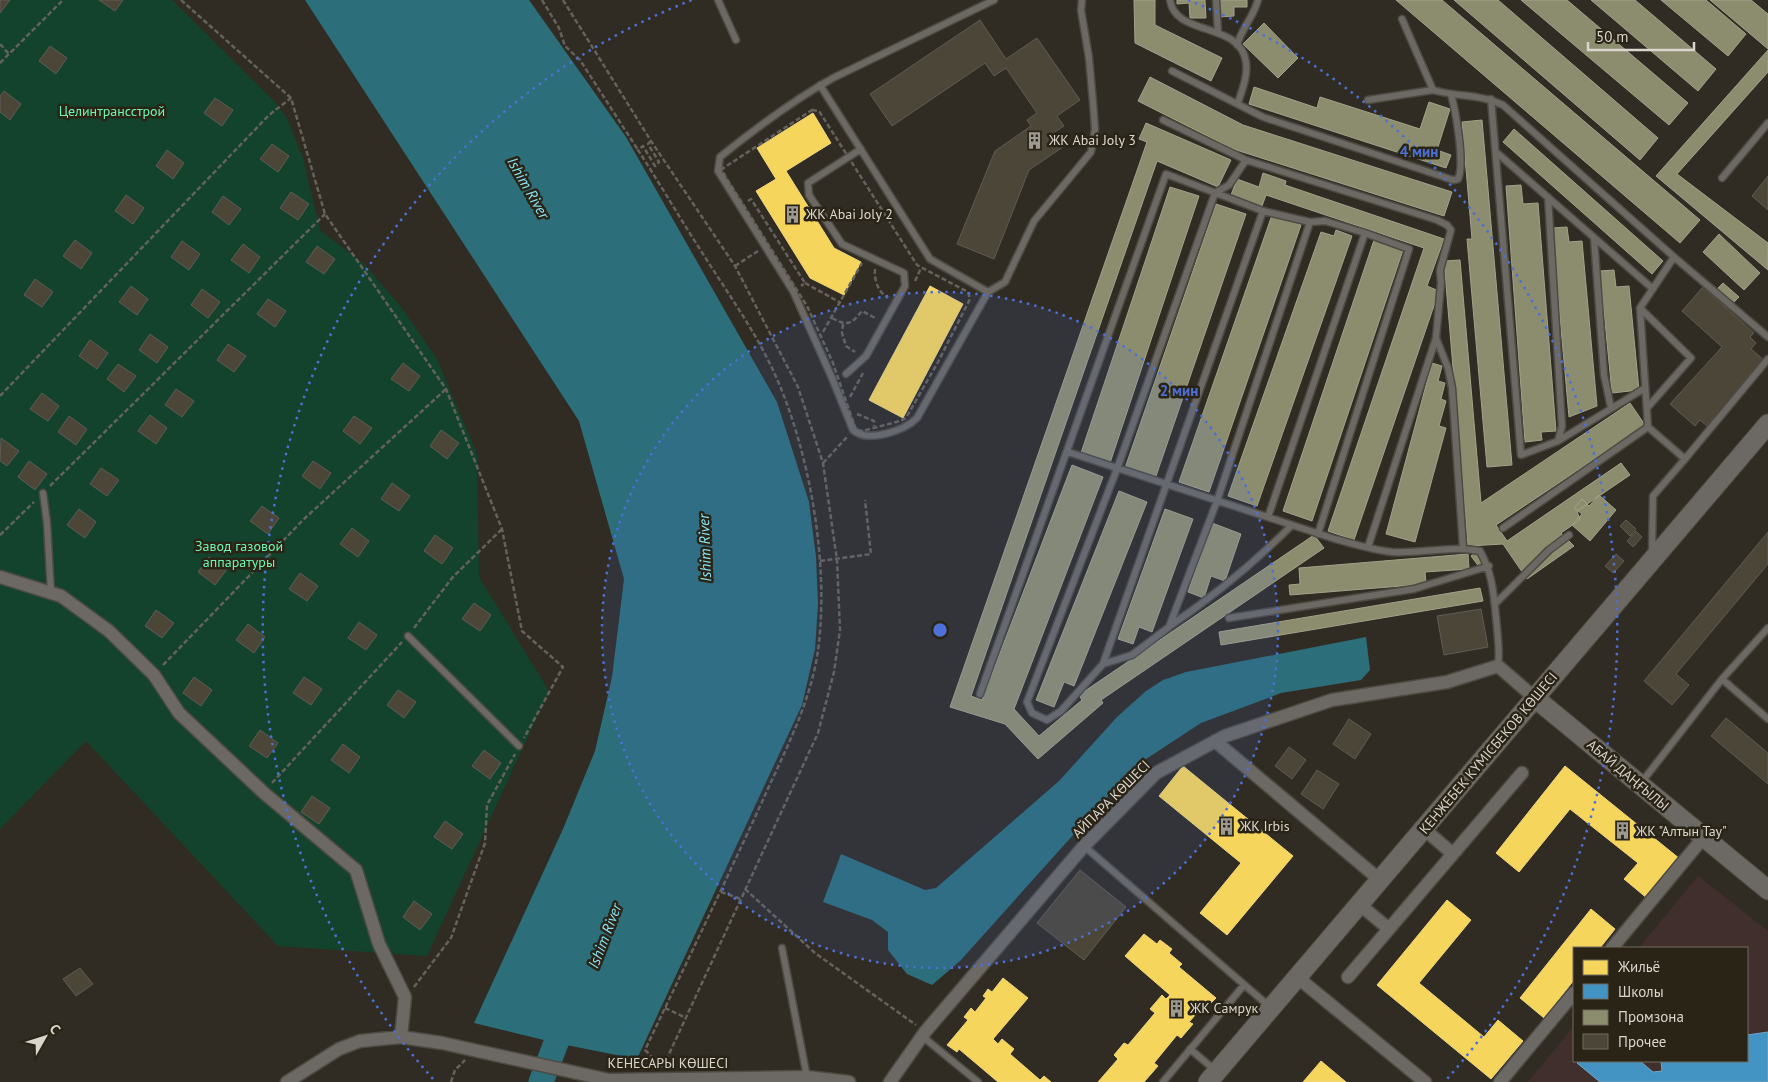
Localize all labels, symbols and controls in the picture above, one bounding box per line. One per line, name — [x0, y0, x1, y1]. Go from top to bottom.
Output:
scale bar — [1588, 20, 1694, 52]
text: 50 m — [1596, 27, 1629, 46]
park label: Целинтрансстрой — [59, 102, 165, 120]
building icon: ЖК Abai Joly 3 — [1025, 130, 1045, 150]
place label: ЖК Abai Joly 3 — [1048, 131, 1136, 149]
text: 4 мин — [1400, 142, 1438, 161]
water label: Ishim River — [503, 154, 554, 223]
building icon: ЖК Abai Joly 2 — [782, 204, 802, 224]
place label: ЖК Abai Joly 2 — [805, 205, 893, 223]
text: 2 мин — [1160, 381, 1198, 400]
water label: Ishim River — [694, 513, 715, 582]
park label: Завод газовой аппаратуры — [195, 537, 283, 571]
centre of rings — [931, 621, 949, 639]
street label: КЕНЖЕБЕК КҮМІСБЕКОВ КӨШЕСІ — [1415, 668, 1561, 838]
street label: АБАЙ ДАҢҒЫЛЫ — [1583, 735, 1673, 815]
street label: АЙПАРА КӨШЕСІ — [1068, 756, 1154, 842]
building icon: ЖК Irbis — [1216, 816, 1236, 836]
place label: ЖК Irbis — [1239, 817, 1290, 835]
building icon: ЖК "Алтын Тау" — [1612, 821, 1632, 841]
place label: ЖК "Алтын Тау" — [1635, 822, 1727, 840]
water label: Ishim River — [584, 900, 626, 971]
legend — [1573, 947, 1748, 1062]
text: Жильё — [1617, 957, 1660, 976]
text: Школы — [1618, 982, 1664, 1001]
building icon: ЖК Самрук — [1166, 998, 1186, 1018]
place label: ЖК Самрук — [1189, 999, 1258, 1017]
text: Промзона — [1618, 1007, 1684, 1026]
north arrow — [20, 1012, 70, 1062]
text: С — [46, 1020, 65, 1038]
text: Прочее — [1618, 1032, 1666, 1051]
street label: КЕНЕСАРЫ КӨШЕСІ — [608, 1054, 728, 1072]

